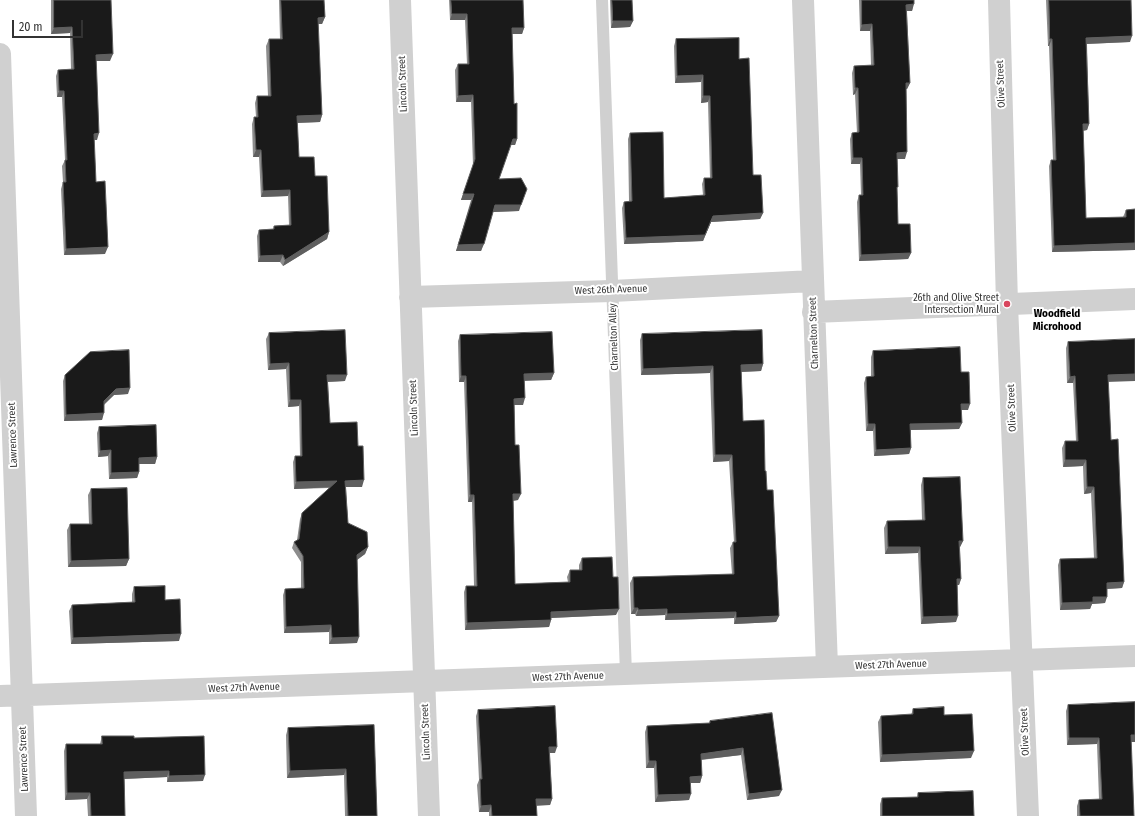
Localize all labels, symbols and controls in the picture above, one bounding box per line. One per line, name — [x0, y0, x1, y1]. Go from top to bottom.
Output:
scale bar — [14, 12, 85, 38]
text: 20 m — [19, 20, 43, 34]
street label: Lincoln Street — [396, 56, 410, 112]
street label: Olive Street — [994, 60, 1008, 108]
street label: West 26th Avenue — [575, 283, 647, 297]
place label: 26th and Olive Street Intersection Mural — [913, 292, 999, 316]
street label: Charnelton Street — [807, 297, 821, 369]
marker: 26th and Olive Street Intersection Mural — [1002, 299, 1012, 309]
street label: Charnelton Alley — [607, 303, 621, 371]
district label: Woodfield Microhood — [1033, 307, 1081, 333]
street label: Lincoln Street — [407, 380, 421, 436]
street label: Olive Street — [1005, 384, 1019, 432]
street label: Lawrence Street — [6, 402, 20, 468]
street label: West 27th Avenue — [855, 658, 927, 672]
street label: West 27th Avenue — [532, 670, 604, 684]
street label: West 27th Avenue — [208, 681, 280, 695]
street label: Lincoln Street — [419, 704, 433, 760]
street label: Olive Street — [1018, 708, 1032, 756]
street label: Lawrence Street — [17, 726, 31, 792]

